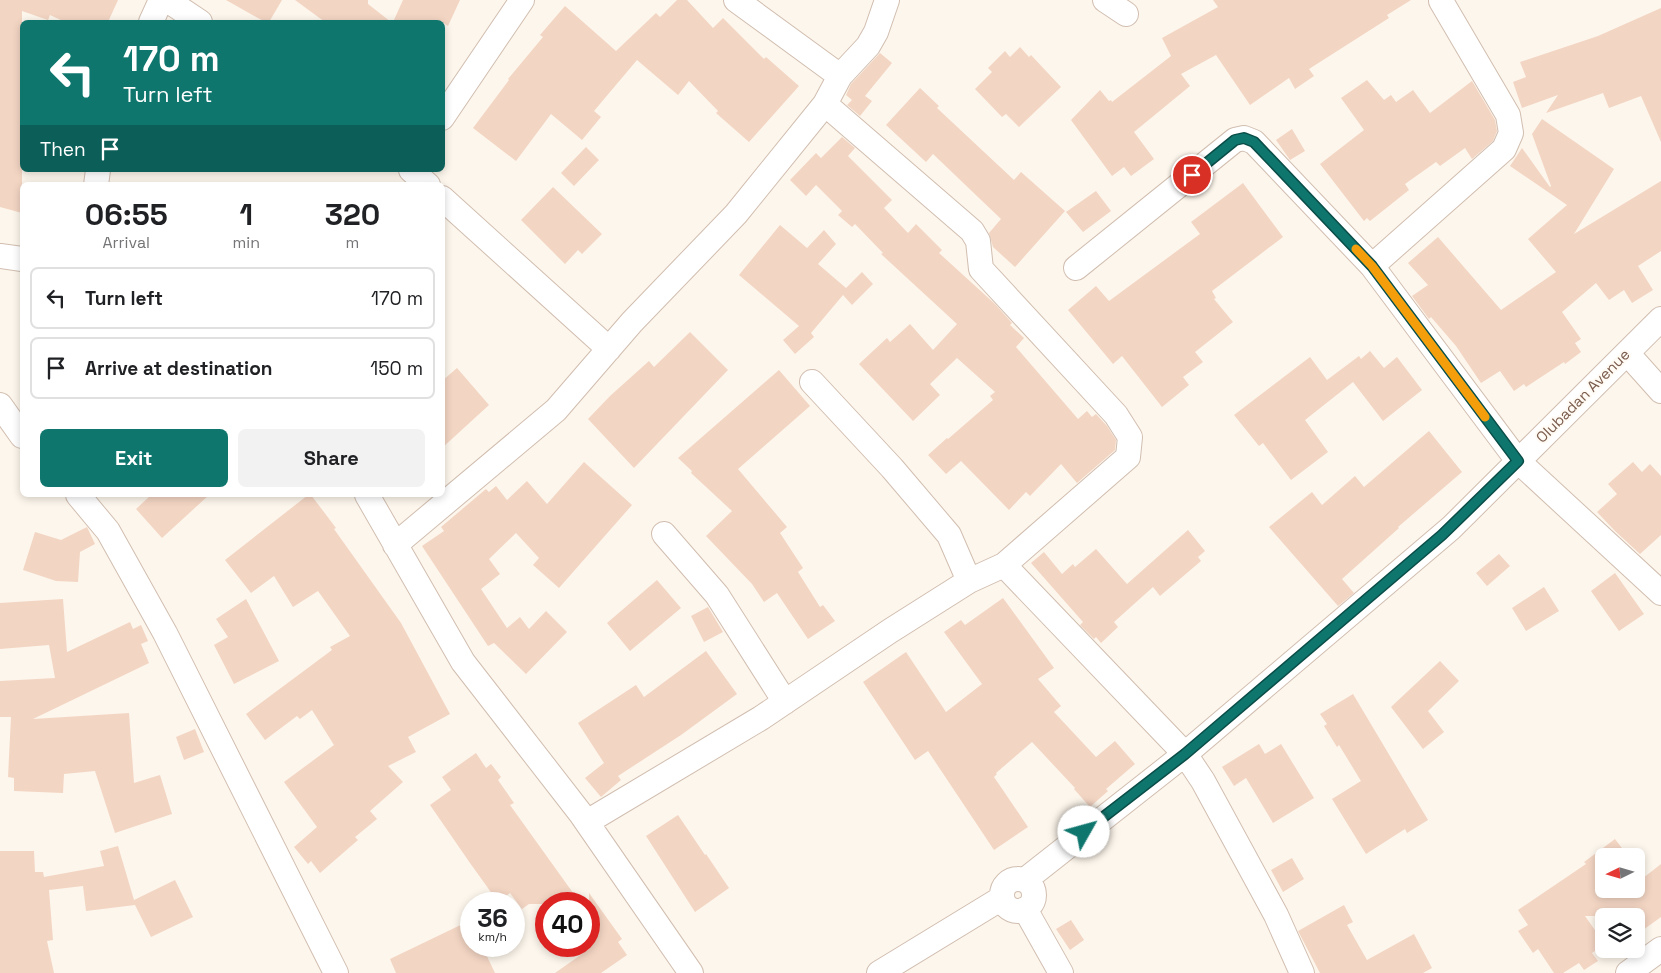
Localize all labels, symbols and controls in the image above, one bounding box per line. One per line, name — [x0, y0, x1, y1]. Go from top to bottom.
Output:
text: 170 m — [123, 37, 220, 81]
icon: left — [40, 40, 105, 105]
text: Turn left — [123, 80, 213, 108]
icon: arrive — [96, 135, 124, 163]
text: Then — [40, 137, 86, 162]
pin — [1171, 154, 1213, 196]
icon: arrive — [1178, 161, 1206, 189]
text: 06:55 — [85, 195, 168, 234]
text: 1 — [239, 195, 253, 234]
text: 320 — [325, 195, 380, 234]
text: Arrival — [102, 232, 150, 253]
text: min — [232, 232, 260, 253]
text: m — [346, 232, 359, 253]
icon: left — [42, 284, 70, 312]
text: Turn left — [85, 286, 163, 311]
text: 170 m — [371, 286, 423, 311]
street label: Olubadan Avenue — [1532, 345, 1634, 447]
icon: arrive — [42, 354, 70, 382]
text: Arrive at destination — [85, 356, 273, 381]
text: 150 m — [370, 356, 423, 381]
button: Exit — [40, 429, 228, 487]
button: Share — [238, 429, 425, 487]
position arrow — [1057, 805, 1109, 857]
north arrow — [1595, 848, 1645, 898]
map controls — [1595, 848, 1645, 958]
speed limit sign: 40 — [535, 892, 600, 957]
text: 36 — [477, 902, 508, 934]
button: layers — [1595, 908, 1645, 958]
text: km/h — [478, 929, 507, 945]

